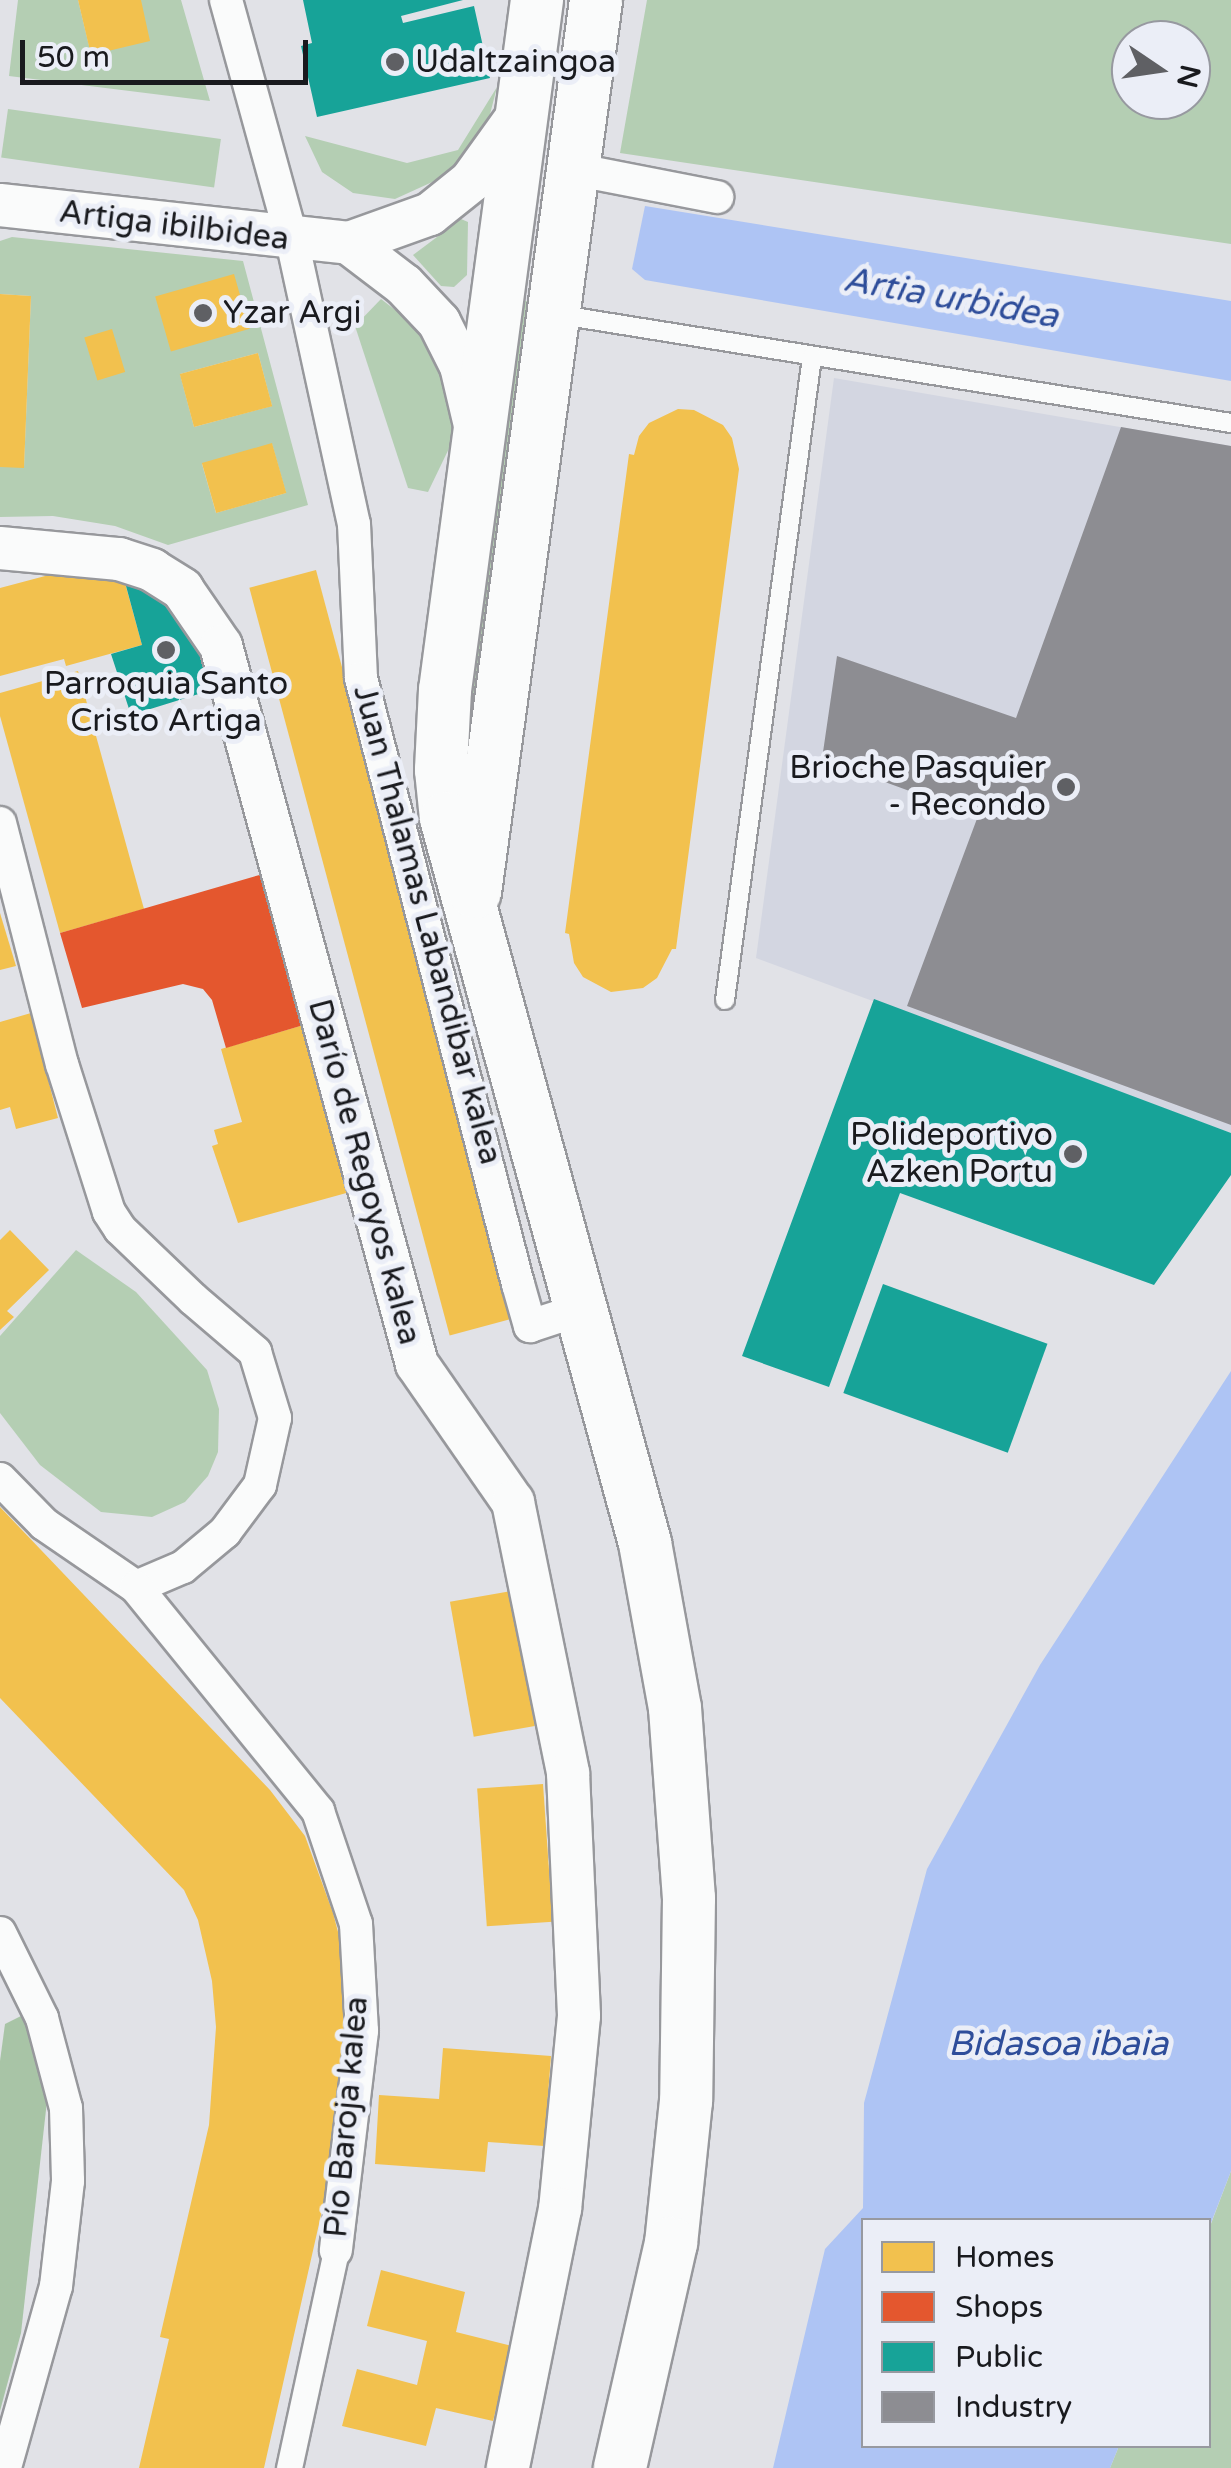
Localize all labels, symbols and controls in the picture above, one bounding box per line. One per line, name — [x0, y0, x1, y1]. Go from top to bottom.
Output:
scale bar — [25, 20, 312, 82]
north arrow — [1111, 20, 1211, 120]
text: 50 m — [37, 39, 110, 76]
place label: Udaltzaingoa — [415, 43, 616, 81]
marker: Udaltzaingoa — [384, 51, 406, 73]
text: N — [1169, 62, 1207, 91]
street label: Artiga ibilbidea — [57, 193, 291, 259]
water label: Artia urbidea — [840, 258, 1062, 338]
place label: Yzar Argi — [223, 294, 362, 332]
marker: Yzar Argi — [192, 302, 214, 324]
marker: Parroquia Santo Cristo Artiga — [155, 639, 177, 661]
place label: Parroquia Santo Cristo Artiga — [44, 666, 288, 741]
street label: Juan Thalamas Labandibar kalea — [345, 681, 509, 1169]
place label: Brioche Pasquier - Recondo — [789, 750, 1046, 825]
marker: Brioche Pasquier - Recondo — [1055, 776, 1077, 798]
street label: Darío de Regoyos kalea — [299, 995, 429, 1349]
place label: Polideportivo Azken Portu — [850, 1117, 1053, 1192]
marker: Polideportivo Azken Portu — [1062, 1143, 1084, 1165]
street label: Pío Baroja kalea — [317, 1995, 377, 2239]
water label: Bidasoa ibaia — [948, 2023, 1168, 2065]
legend — [861, 2218, 1211, 2448]
text: Homes — [955, 2239, 1054, 2276]
text: Shops — [955, 2289, 1043, 2326]
text: Public — [955, 2339, 1043, 2376]
text: Industry — [955, 2389, 1072, 2426]

